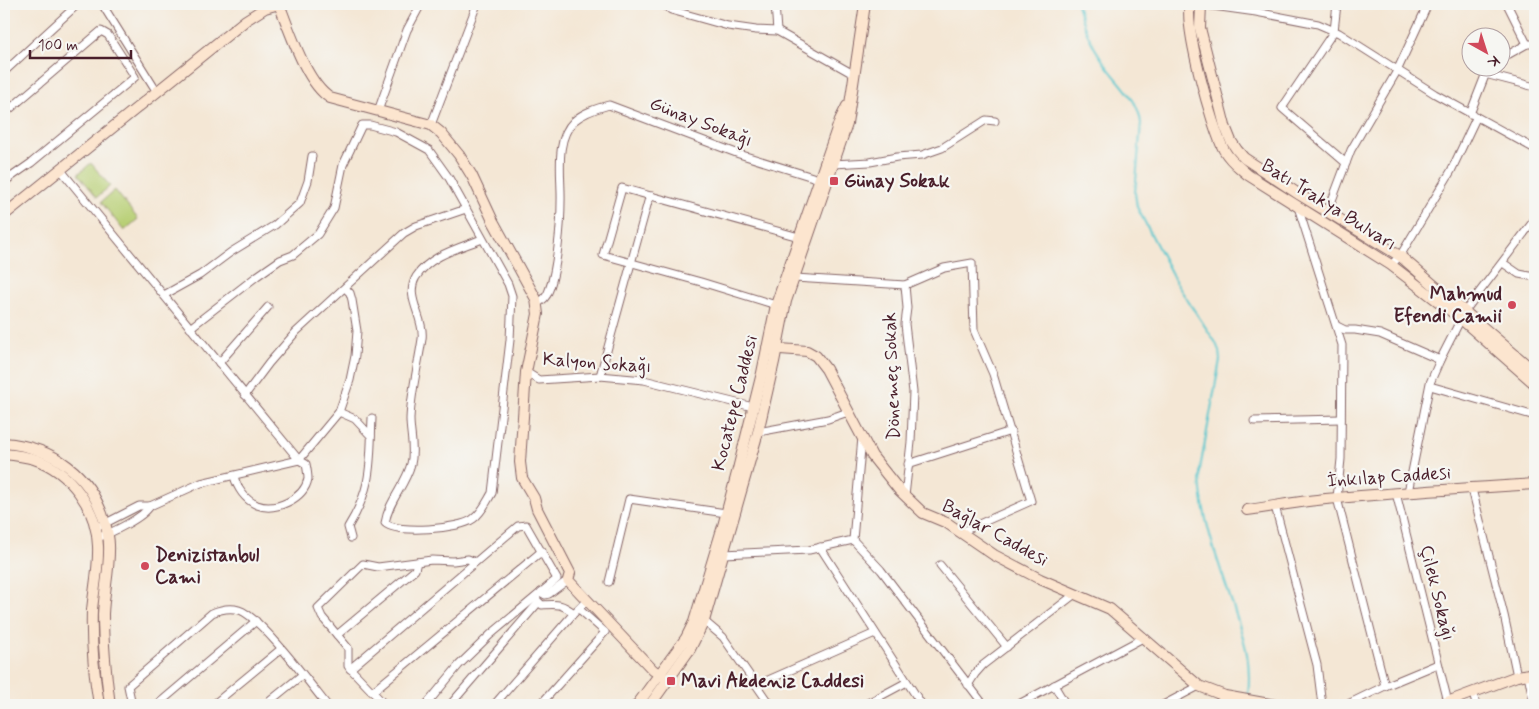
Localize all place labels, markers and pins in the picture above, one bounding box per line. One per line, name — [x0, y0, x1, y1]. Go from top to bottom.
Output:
place label: Günay Sokak — [844, 169, 950, 194]
marker: Günay Sokak — [828, 175, 840, 187]
place label: Mahmud Efendi Camii — [1393, 282, 1502, 329]
marker: Mahmud Efendi Camii — [1506, 299, 1518, 311]
place label: Denizistanbul Cami — [155, 543, 260, 590]
marker: Denizistanbul Cami — [139, 560, 151, 572]
place label: Mavi Akdeniz Caddesi — [681, 669, 864, 694]
marker: Mavi Akdeniz Caddesi — [665, 675, 677, 687]

